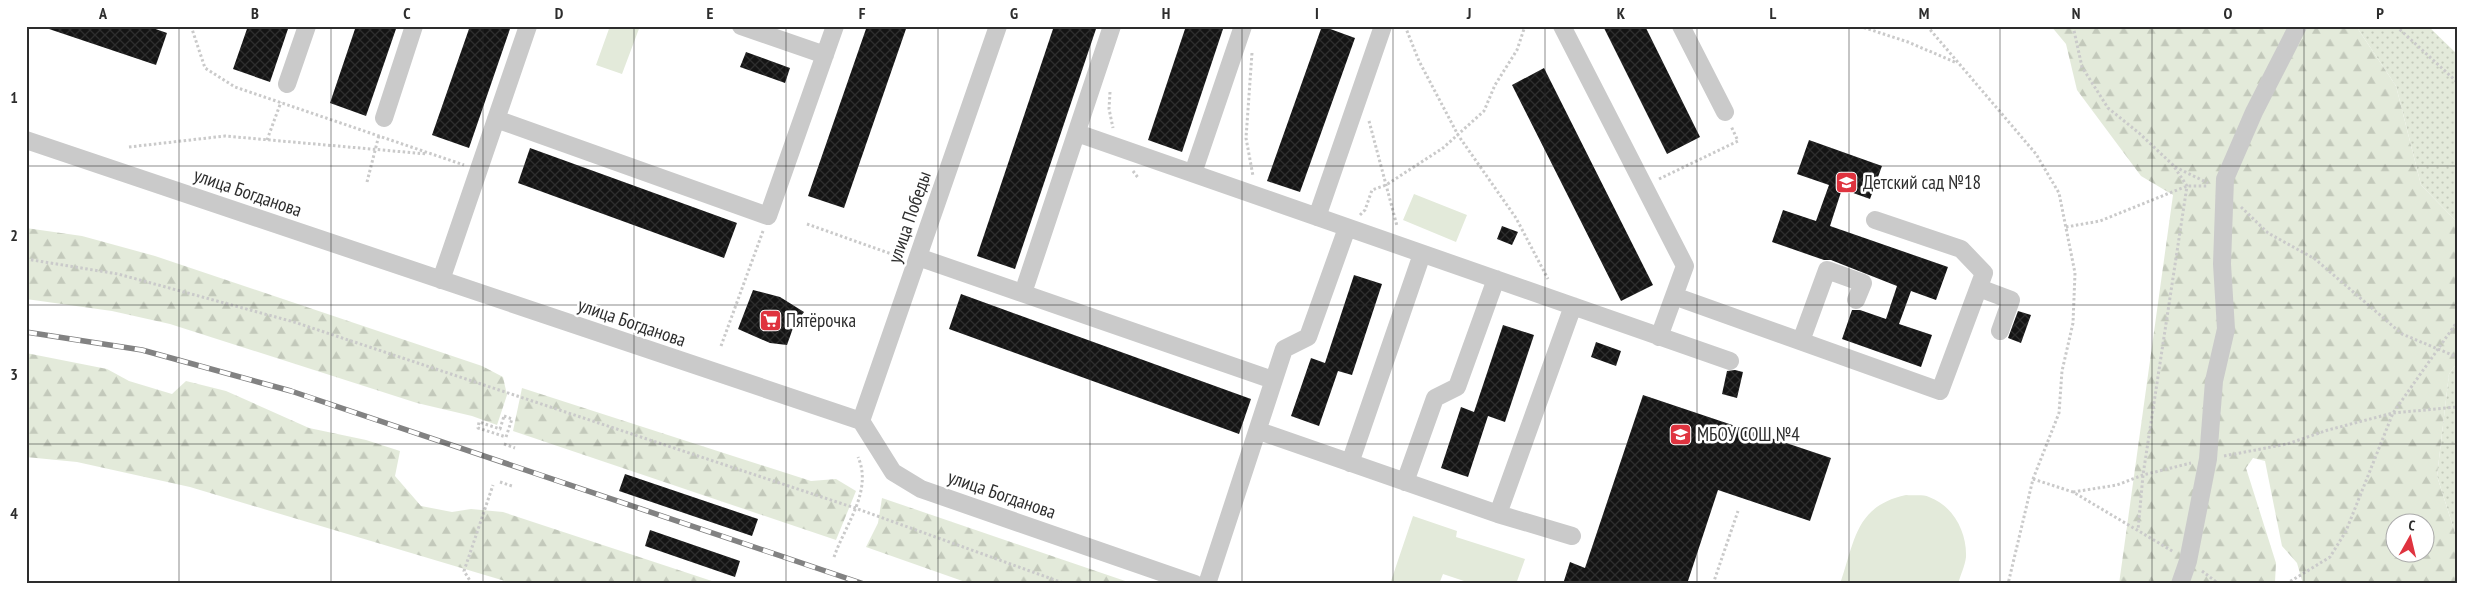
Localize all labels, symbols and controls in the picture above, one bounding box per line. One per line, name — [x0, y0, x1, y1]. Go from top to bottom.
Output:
text: A — [98, 3, 108, 23]
text: B — [251, 3, 259, 23]
text: C — [403, 3, 411, 23]
text: D — [555, 3, 564, 23]
text: E — [707, 3, 714, 23]
text: F — [859, 3, 866, 23]
text: G — [1010, 3, 1018, 23]
text: H — [1162, 3, 1170, 23]
text: I — [1315, 3, 1319, 23]
text: J — [1466, 3, 1471, 23]
text: K — [1617, 3, 1626, 23]
text: L — [1770, 3, 1777, 23]
text: M — [1919, 3, 1929, 23]
text: N — [2072, 3, 2080, 23]
text: O — [2224, 3, 2233, 23]
text: P — [2376, 3, 2384, 23]
text: 1 — [10, 87, 18, 107]
street label: улица Богданова — [191, 162, 305, 222]
street label: улица Победы — [882, 168, 936, 266]
school or university icon: Детский сад №18 — [1835, 170, 1859, 194]
place label: Детский сад №18 — [1863, 170, 1981, 194]
text: 2 — [10, 225, 18, 245]
street label: улица Богданова — [575, 292, 689, 352]
supermarket icon: Пятёрочка — [758, 308, 782, 332]
place label: Пятёрочка — [786, 308, 856, 332]
text: 3 — [10, 364, 18, 384]
school or university icon: МБОУ СОШ №4 — [1669, 422, 1693, 446]
place label: МБОУ СОШ №4 — [1697, 422, 1800, 446]
street label: улица Богданова — [945, 464, 1059, 524]
text: 4 — [10, 503, 18, 523]
north arrow — [2386, 512, 2436, 562]
text: С — [2407, 516, 2417, 535]

